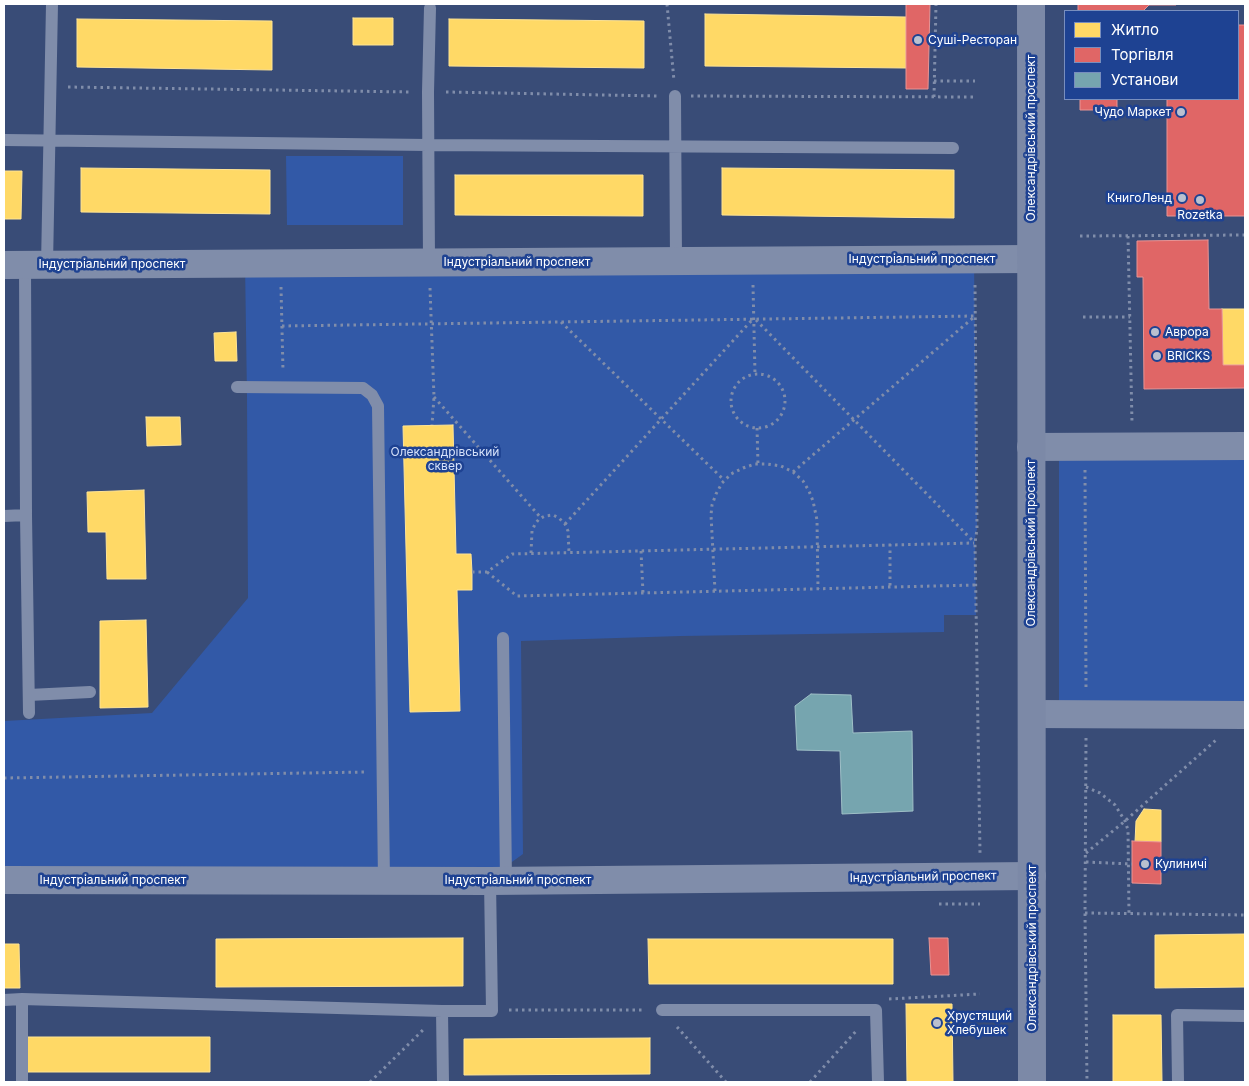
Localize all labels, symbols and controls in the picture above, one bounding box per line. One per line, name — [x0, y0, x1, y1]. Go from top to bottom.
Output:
legend — [1064, 10, 1239, 100]
text: Житло — [1111, 20, 1159, 39]
place label: Суші-Ресторан — [928, 33, 1017, 47]
marker: Суші-Ресторан — [912, 34, 924, 46]
text: Торгівля — [1111, 45, 1174, 64]
street label: Олександрівський проспект — [1024, 55, 1038, 221]
text: Установи — [1111, 70, 1178, 89]
place label: Чудо Маркет — [1094, 105, 1171, 119]
marker: Чудо Маркет — [1175, 106, 1187, 118]
place label: КнигоЛенд — [1107, 191, 1172, 205]
marker: КнигоЛенд — [1176, 192, 1188, 204]
marker: Rozetka — [1194, 194, 1206, 206]
place label: Rozetka — [1177, 208, 1223, 222]
street label: Індустріальний проспект — [849, 252, 995, 266]
street label: Індустріальний проспект — [444, 255, 590, 269]
street label: Індустріальний проспект — [39, 257, 185, 271]
place label: Аврора — [1165, 325, 1209, 339]
marker: Аврора — [1149, 326, 1161, 338]
place label: BRICKS — [1167, 349, 1210, 363]
marker: BRICKS — [1151, 350, 1163, 362]
park label: Олександрівський сквер — [391, 445, 499, 473]
street label: Олександрівський проспект — [1024, 460, 1038, 626]
place label: Кулиничі — [1155, 857, 1207, 871]
marker: Кулиничі — [1139, 858, 1151, 870]
street label: Олександрівський проспект — [1025, 865, 1039, 1031]
street label: Індустріальний проспект — [849, 869, 997, 885]
street label: Індустріальний проспект — [40, 873, 186, 887]
street label: Індустріальний проспект — [445, 873, 591, 887]
place label: Хрустящий Хлебушек — [947, 1009, 1012, 1037]
marker: Хрустящий Хлебушек — [931, 1017, 943, 1029]

